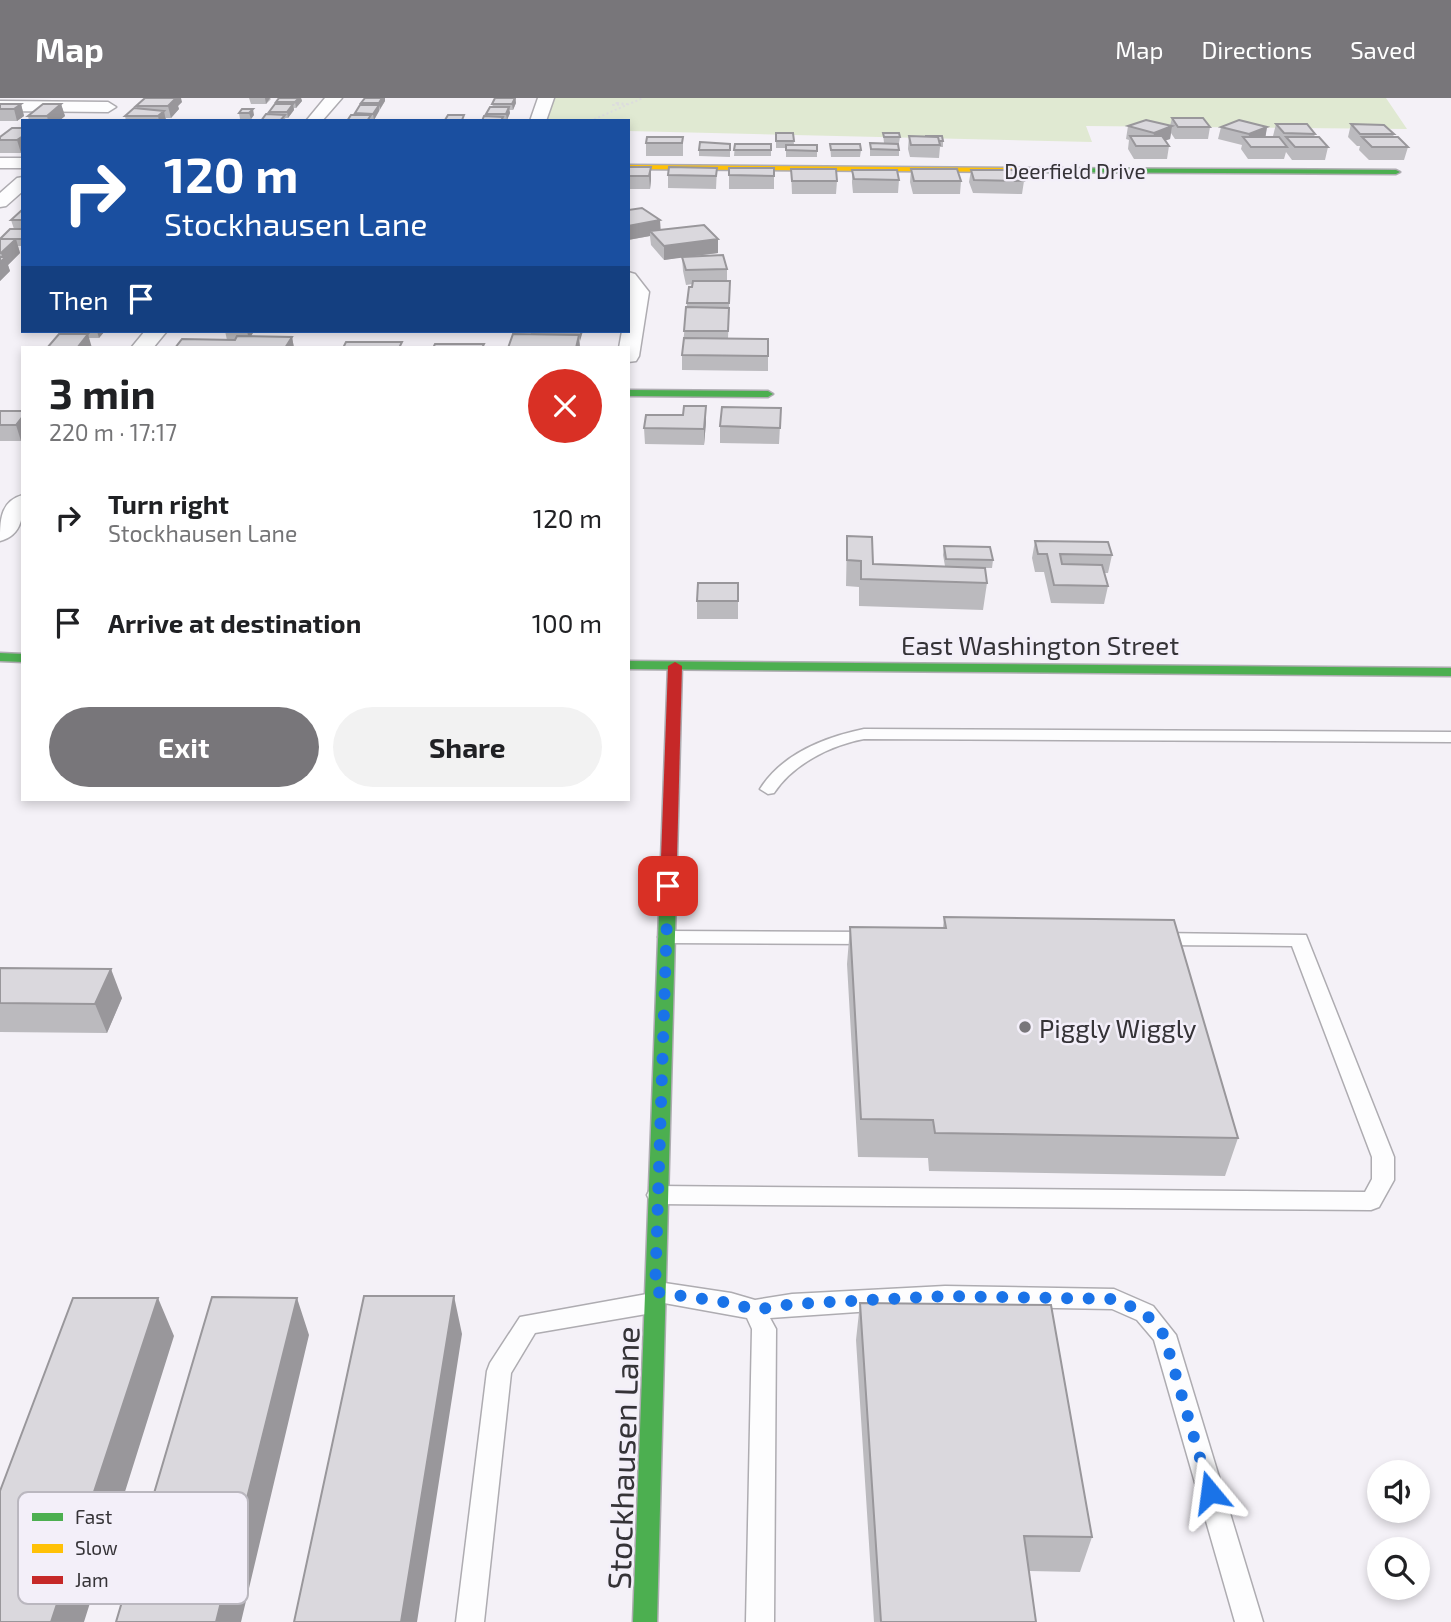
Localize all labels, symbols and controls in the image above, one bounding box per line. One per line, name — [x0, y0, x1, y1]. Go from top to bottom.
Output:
text: Map — [35, 29, 104, 69]
text: Map — [1115, 35, 1163, 64]
text: Directions — [1201, 35, 1312, 64]
text: Saved — [1350, 35, 1416, 64]
text: 120 m — [164, 144, 298, 203]
icon: right — [49, 147, 140, 238]
street label: Deerfield Drive — [1004, 158, 1146, 183]
text: Stockhausen Lane — [164, 204, 427, 242]
icon: arrive — [122, 280, 160, 318]
text: Then — [49, 284, 108, 315]
text: 3 min — [49, 367, 156, 417]
button: close — [528, 369, 602, 443]
text: 220 m · 17:17 — [49, 418, 177, 446]
text: Turn right — [108, 488, 229, 519]
icon: right — [49, 499, 87, 537]
text: 120 m — [533, 502, 602, 533]
text: Stockhausen Lane — [108, 519, 297, 547]
icon: arrive — [49, 604, 87, 642]
text: Arrive at destination — [108, 607, 361, 638]
text: 100 m — [532, 607, 602, 638]
street label: East Washington Street — [901, 629, 1179, 660]
button: Exit — [49, 707, 319, 787]
button: Share — [333, 707, 602, 787]
pin — [638, 856, 698, 916]
icon: arrive — [649, 867, 687, 905]
place label: Piggly Wiggly — [1039, 1012, 1197, 1043]
marker: Piggly Wiggly — [1017, 1019, 1033, 1035]
street label: Stockhausen Lane — [598, 1326, 646, 1590]
position arrow — [1173, 1455, 1247, 1529]
map controls — [1367, 1460, 1430, 1600]
button: sound — [1367, 1460, 1430, 1523]
legend — [18, 1492, 248, 1604]
text: Fast — [75, 1505, 112, 1528]
text: Slow — [75, 1536, 118, 1559]
button: search — [1367, 1537, 1430, 1600]
text: Jam — [75, 1568, 109, 1591]

